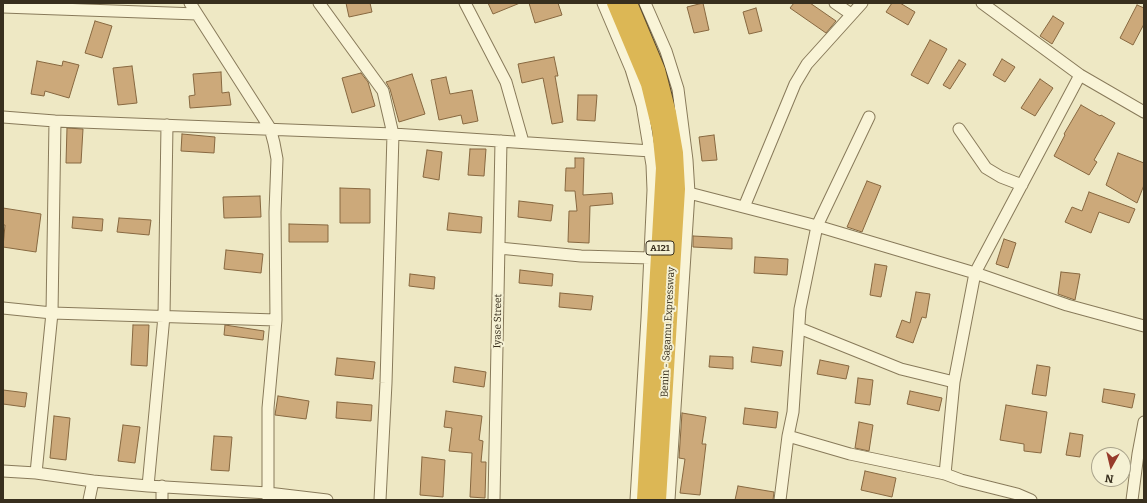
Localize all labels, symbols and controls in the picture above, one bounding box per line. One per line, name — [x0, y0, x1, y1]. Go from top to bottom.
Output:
road number: A121 — [646, 241, 674, 255]
street label: Benin - Sagamu Expressway — [659, 267, 677, 397]
street label: Iyase Street — [492, 294, 504, 348]
north arrow — [1091, 447, 1131, 487]
text: N — [1104, 471, 1115, 485]

